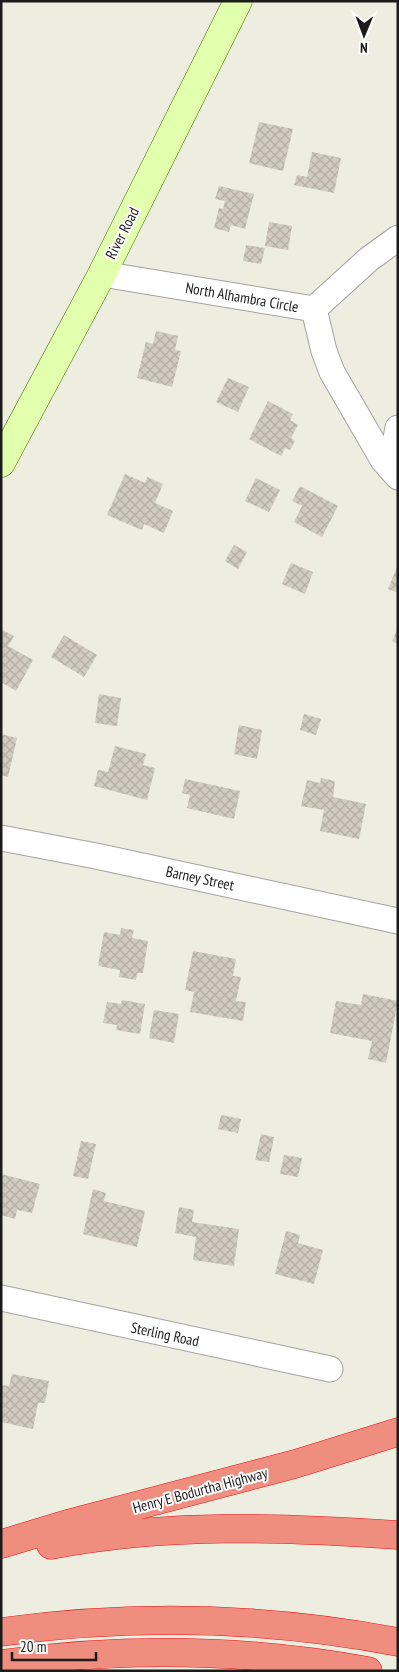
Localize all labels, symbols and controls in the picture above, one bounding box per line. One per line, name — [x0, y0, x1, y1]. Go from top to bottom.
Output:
north arrow — [339, 10, 389, 60]
text: N — [360, 39, 368, 57]
street label: River Road — [101, 204, 143, 262]
street label: North Alhambra Circle — [184, 278, 300, 316]
street label: Barney Street — [164, 862, 236, 894]
street label: Sterling Road — [129, 1318, 201, 1350]
street label: Henry E Bodurtha Highway — [131, 1463, 270, 1517]
scale bar — [12, 1630, 96, 1662]
text: 20 m — [20, 1637, 46, 1656]

